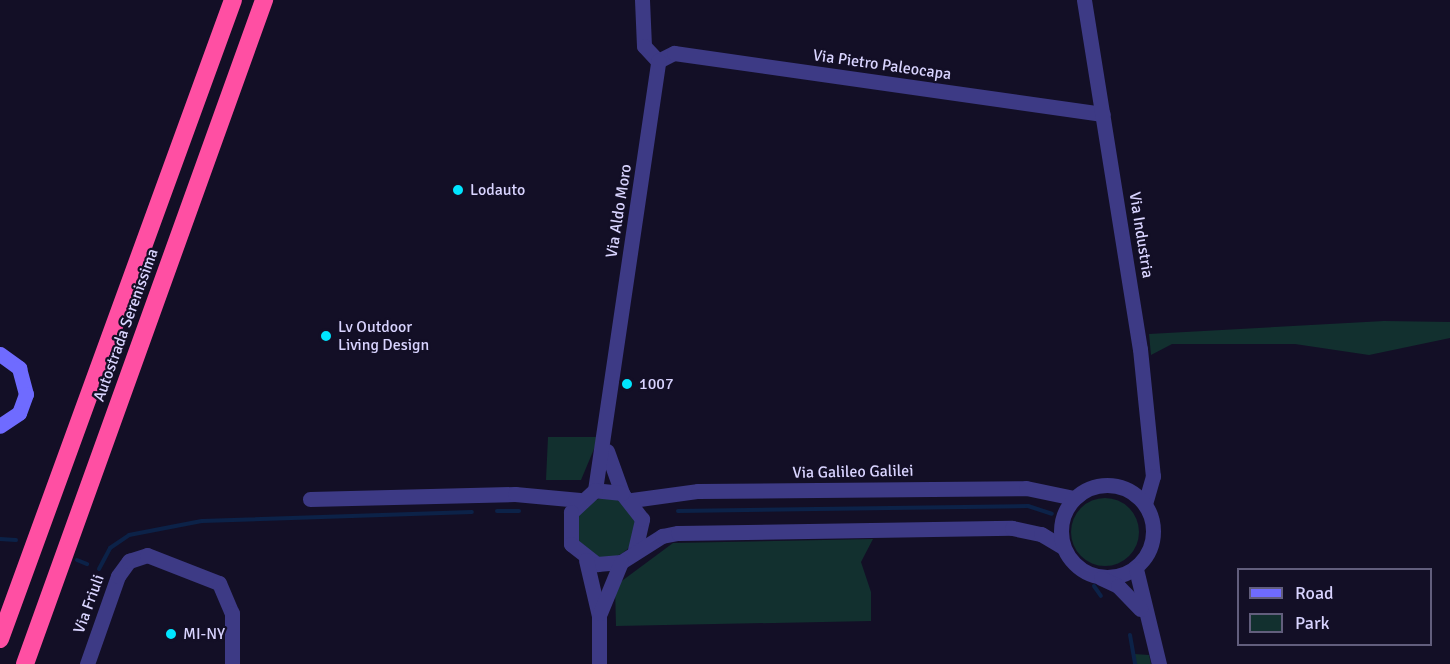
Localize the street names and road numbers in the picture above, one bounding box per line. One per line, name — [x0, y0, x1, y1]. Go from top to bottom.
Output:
street label: Via Pietro Paleocapa — [812, 46, 952, 84]
street label: Via Aldo Moro — [602, 163, 636, 259]
street label: Via Industria — [1125, 191, 1157, 279]
street label: Autostrada Serenissima — [89, 246, 163, 404]
street label: Via Galileo Galilei — [792, 461, 914, 483]
street label: Via Friuli — [69, 572, 109, 636]

